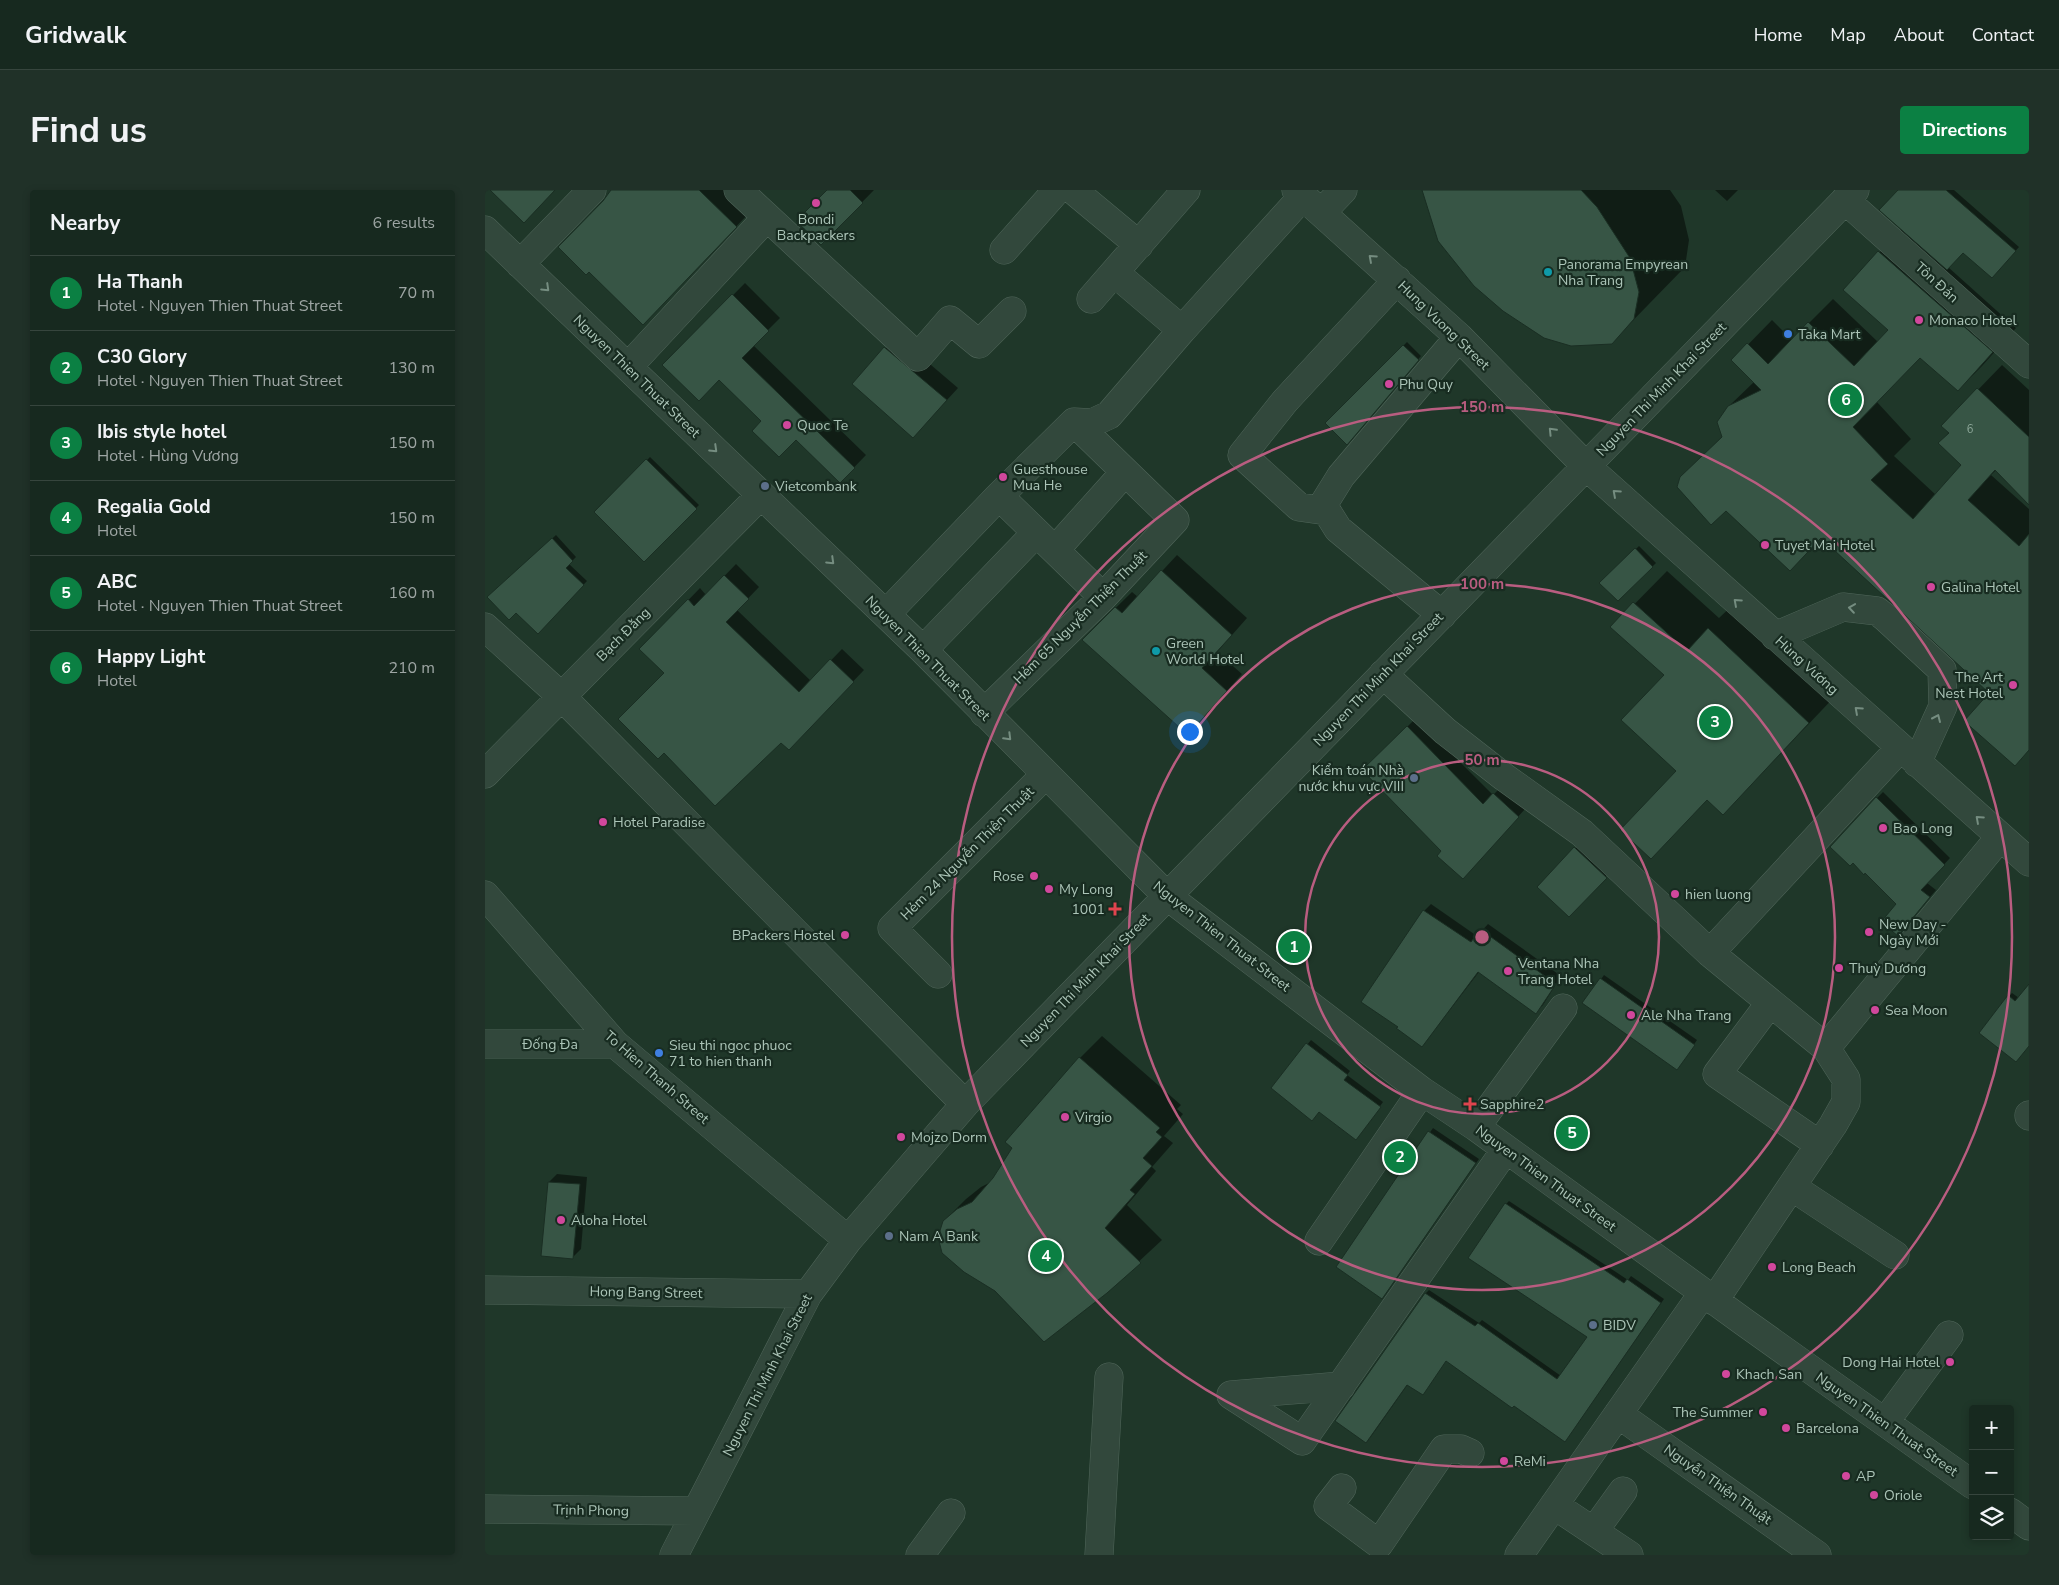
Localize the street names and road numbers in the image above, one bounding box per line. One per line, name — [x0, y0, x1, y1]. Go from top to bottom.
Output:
street label: Tôn Đản — [1911, 258, 1963, 307]
street label: Hung Vuong Street — [1394, 277, 1494, 374]
street label: Nguyen Thien Thuat Street — [569, 311, 704, 442]
street label: Nguyen Thi Minh Khai Street — [1592, 318, 1731, 461]
street label: Hẻm 65 Nguyễn Thiện Thuật — [1009, 546, 1151, 688]
street label: Nguyen Thien Thuat Street — [861, 592, 994, 725]
street label: Bạch Đằng — [592, 603, 654, 665]
street label: Nguyen Thi Minh Khai Street — [1309, 608, 1448, 751]
street label: Hùng Vương — [1771, 632, 1842, 699]
street label: Hẻm 24 Nguyễn Thiện Thuật — [896, 782, 1038, 924]
street label: Nguyen Thien Thuat Street — [1149, 877, 1294, 996]
street label: Nguyen Thi Minh Khai Street — [1016, 909, 1155, 1052]
street label: To Hien Thanh Street — [600, 1027, 713, 1128]
street label: Đống Đa — [521, 1035, 578, 1054]
street label: Nguyen Thien Thuat Street — [1472, 1121, 1620, 1236]
street label: Hong Bang Street — [589, 1282, 703, 1303]
street label: Nguyen Thi Minh Khai Street — [718, 1291, 817, 1460]
street label: Nguyen Thien Thuat Street — [1812, 1368, 1962, 1481]
street label: Nguyễn Thiện Thuật — [1660, 1440, 1776, 1529]
street label: Trịnh Phong — [553, 1500, 629, 1521]

